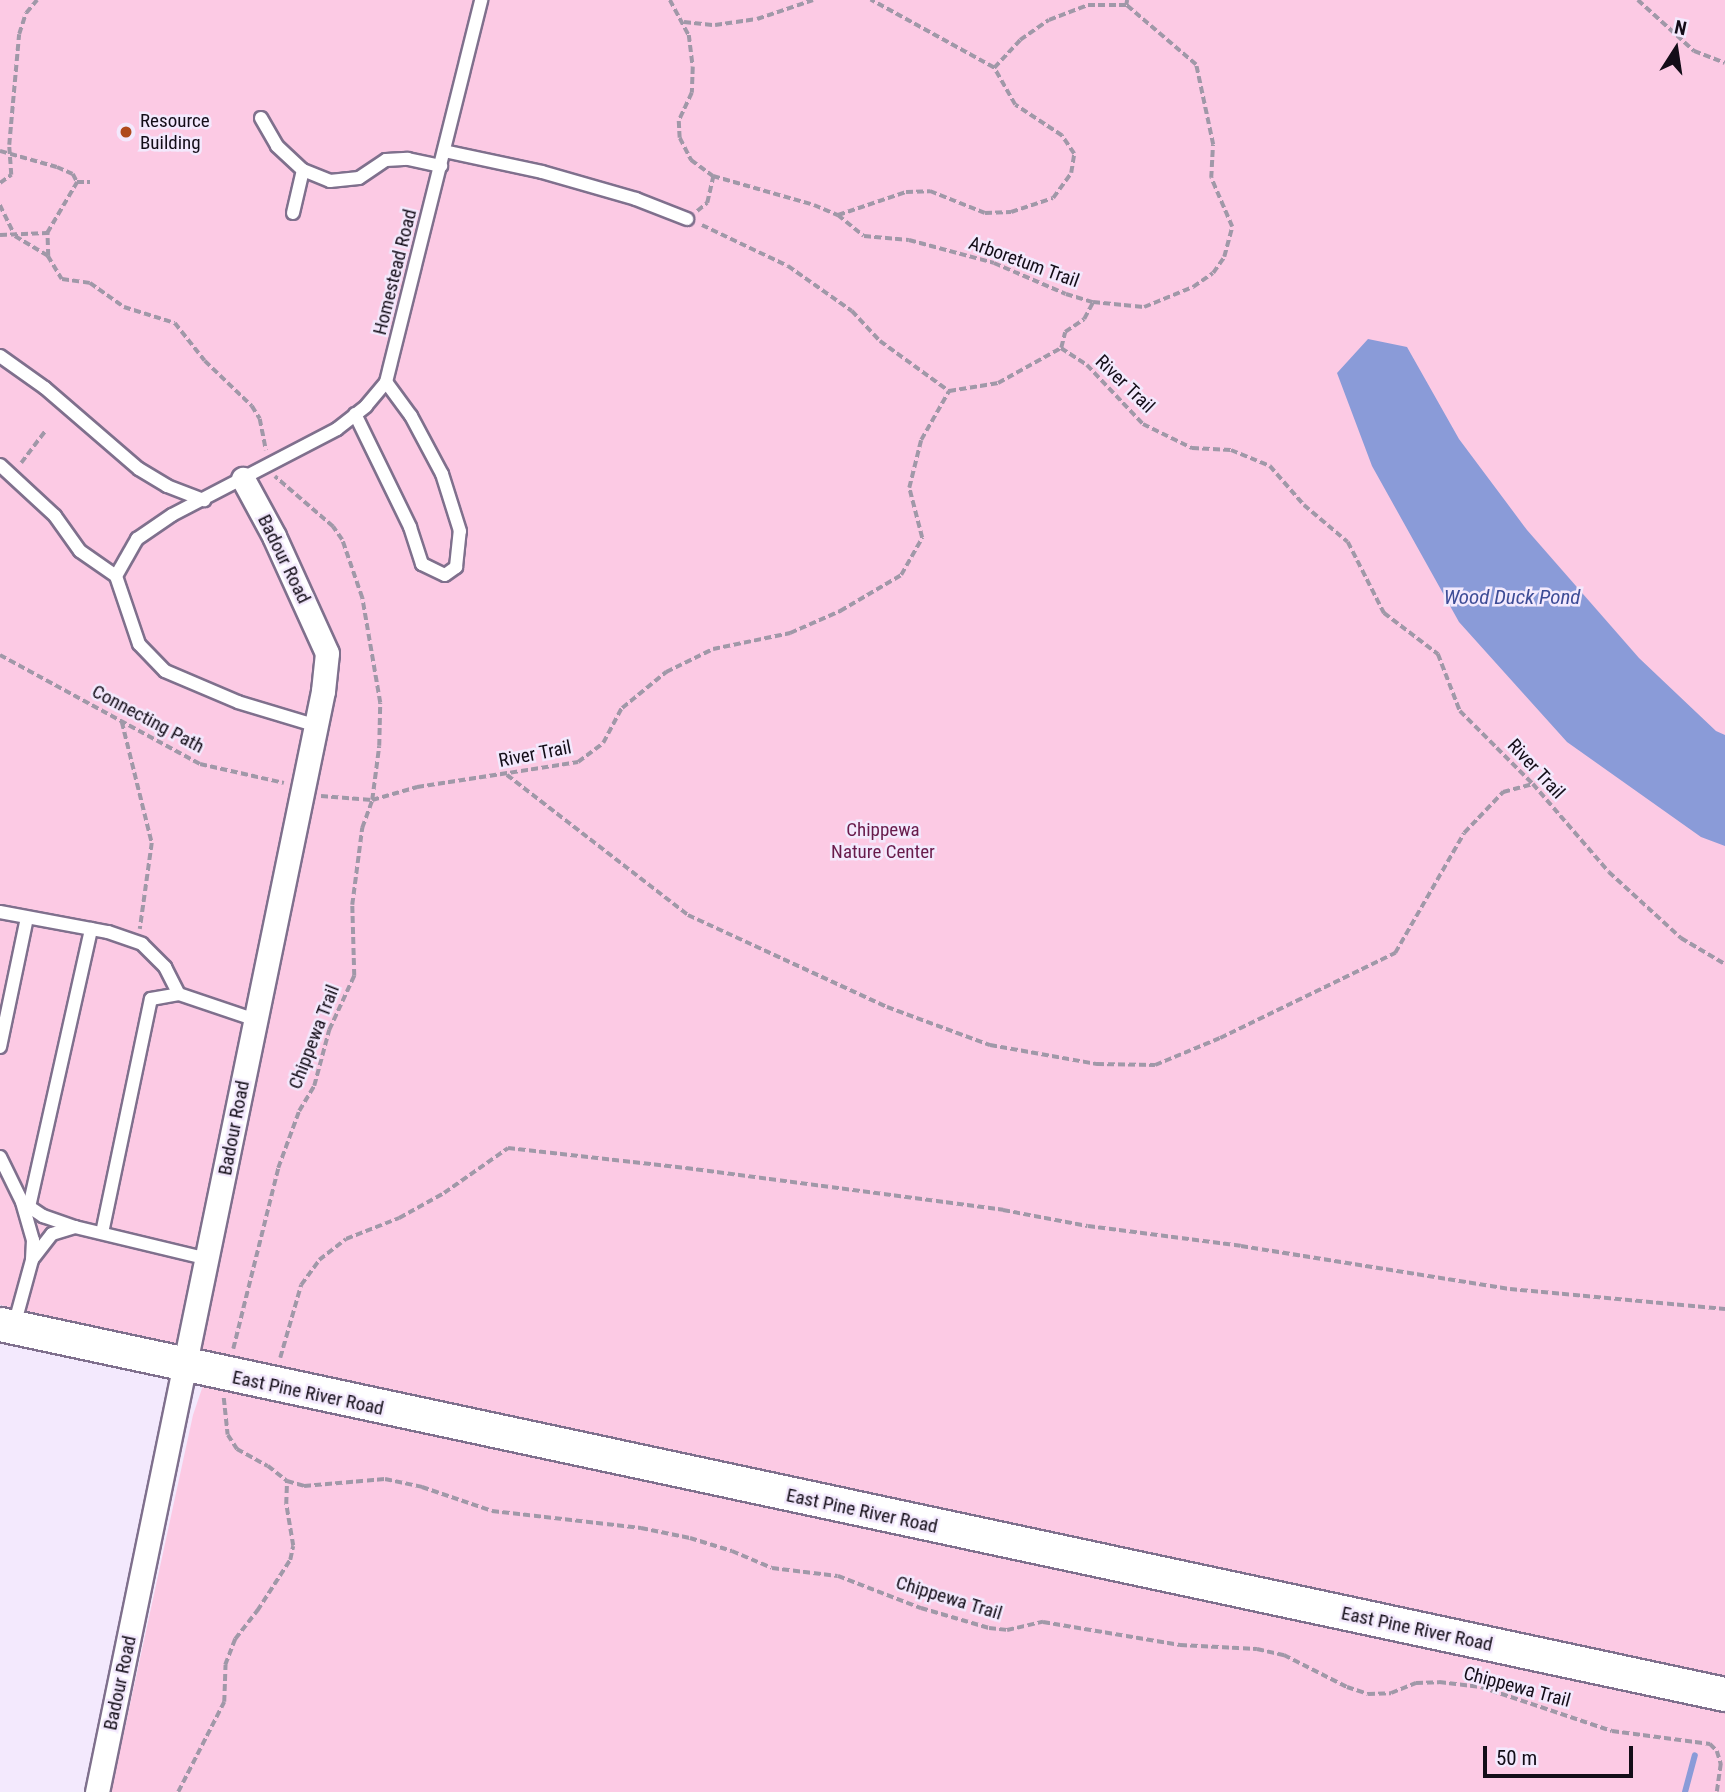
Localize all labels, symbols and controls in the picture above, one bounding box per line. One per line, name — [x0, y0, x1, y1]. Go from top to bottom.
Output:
north arrow — [1641, 14, 1711, 84]
text: N — [1672, 16, 1689, 40]
place label: Resource Building — [140, 110, 210, 154]
marker: Resource Building — [118, 124, 134, 140]
street label: Homestead Road — [368, 207, 422, 337]
street label: Arboretum Trail — [966, 231, 1082, 293]
street label: River Trail — [1090, 350, 1160, 418]
street label: Badour Road — [253, 511, 315, 607]
water label: Wood Duck Pond — [1444, 584, 1580, 610]
street label: Connecting Path — [88, 680, 208, 758]
street label: River Trail — [1502, 734, 1570, 804]
street label: River Trail — [497, 736, 573, 772]
park label: Chippewa Nature Center — [831, 819, 935, 863]
street label: Chippewa Trail — [284, 981, 344, 1093]
street label: Badour Road — [214, 1079, 254, 1177]
street label: East Pine River Road — [230, 1366, 386, 1420]
street label: East Pine River Road — [784, 1484, 940, 1538]
street label: Chippewa Trail — [893, 1571, 1005, 1625]
street label: East Pine River Road — [1339, 1602, 1495, 1656]
street label: Badour Road — [99, 1634, 141, 1732]
street label: Chippewa Trail — [1461, 1662, 1573, 1712]
scale bar — [1487, 1732, 1638, 1776]
text: 50 m — [1496, 1746, 1537, 1770]

